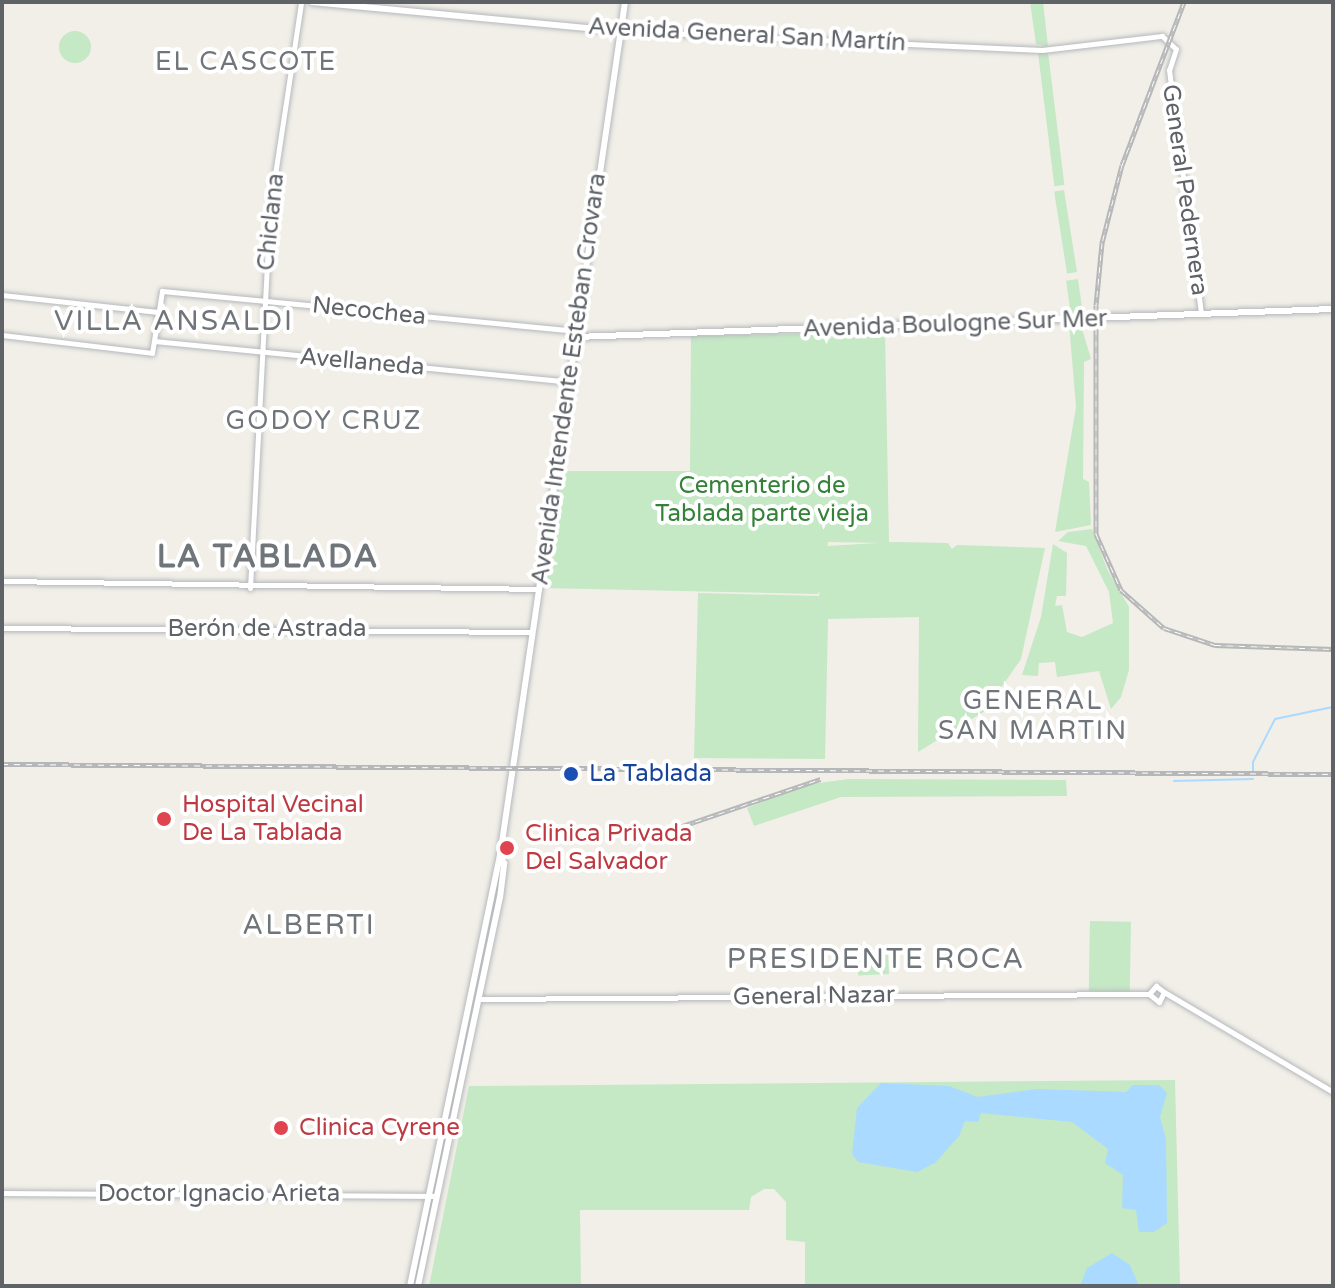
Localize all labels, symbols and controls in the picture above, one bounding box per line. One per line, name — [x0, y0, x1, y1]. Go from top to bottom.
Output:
street label: Avenida General San Martín — [587, 12, 907, 58]
district label: EL CASCOTE — [155, 46, 337, 78]
street label: General Pedernera — [1156, 83, 1214, 297]
street label: Avenida Intendente Esteban Crovara — [526, 171, 612, 587]
street label: Chiclana — [252, 172, 290, 272]
street label: Necochea — [311, 291, 427, 331]
district label: VILLA ANSALDI — [54, 304, 294, 338]
street label: Avenida Boulogne Sur Mer — [802, 304, 1108, 344]
street label: Avellaneda — [298, 342, 426, 382]
district label: GODOY CRUZ — [226, 405, 422, 437]
park label: Cementerio de Tablada parte vieja — [655, 472, 869, 528]
district label: LA TABLADA — [157, 538, 379, 576]
street label: Berón de Astrada — [167, 615, 367, 643]
district label: GENERAL SAN MARTIN — [938, 685, 1128, 746]
place label: La Tablada — [589, 760, 712, 788]
marker: La Tablada — [560, 763, 582, 785]
place label: Hospital Vecinal De La Tablada — [182, 791, 364, 847]
marker: Hospital Vecinal De La Tablada — [153, 808, 175, 830]
place label: Clinica Privada Del Salvador — [525, 820, 693, 876]
marker: Clinica Privada Del Salvador — [496, 837, 518, 859]
district label: ALBERTI — [242, 908, 376, 942]
district label: PRESIDENTE ROCA — [727, 942, 1025, 976]
street label: General Nazar — [733, 980, 895, 1012]
place label: Clinica Cyrene — [299, 1114, 460, 1142]
marker: Clinica Cyrene — [270, 1117, 292, 1139]
street label: Doctor Ignacio Arieta — [98, 1180, 340, 1208]

